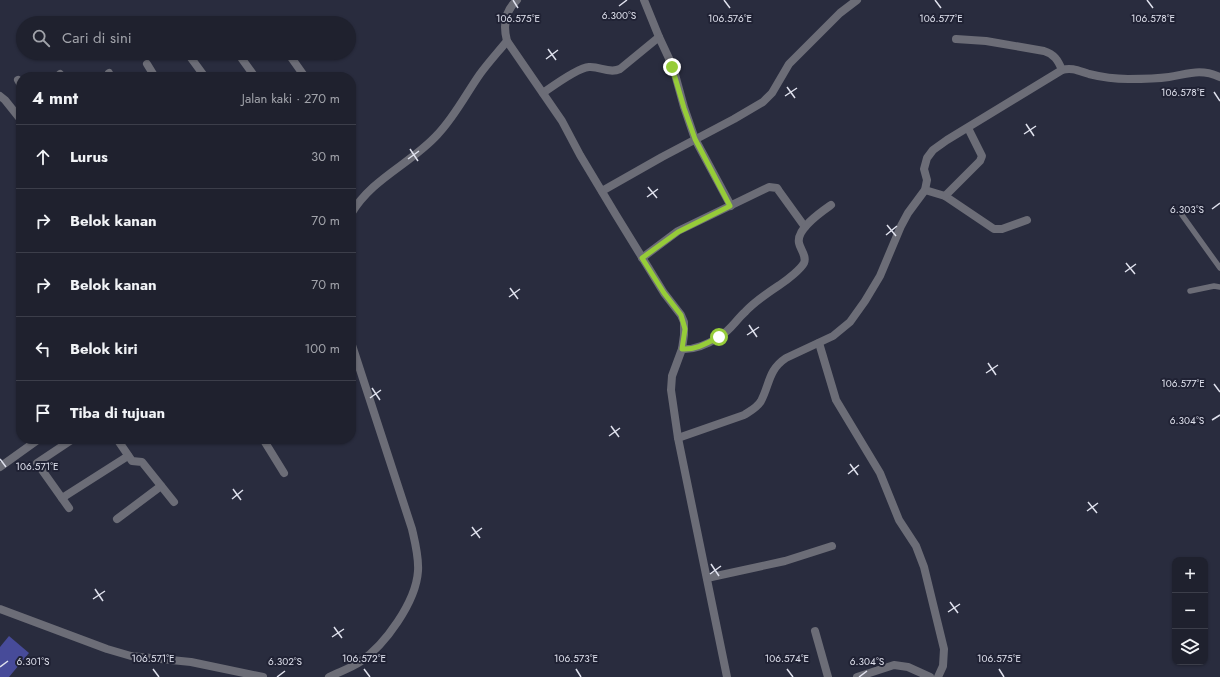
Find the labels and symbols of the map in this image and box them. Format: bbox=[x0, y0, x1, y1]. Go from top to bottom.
text: 6.300°S bbox=[602, 8, 637, 23]
text: 106.575°E bbox=[496, 11, 540, 26]
text: 106.576°E bbox=[708, 11, 752, 26]
text: 106.577°E bbox=[919, 11, 963, 26]
text: 106.578°E bbox=[1131, 11, 1175, 26]
route end bbox=[663, 58, 681, 76]
text: 106.578°E bbox=[1161, 85, 1205, 100]
text: 6.303°S bbox=[1170, 202, 1204, 217]
route start bbox=[710, 328, 728, 346]
text: 106.577°E bbox=[1161, 376, 1205, 391]
text: 6.304°S bbox=[1170, 413, 1205, 428]
text: 106.571°E bbox=[16, 459, 58, 474]
text: 106.571°E bbox=[132, 651, 174, 666]
text: 106.572°E bbox=[342, 651, 386, 666]
text: 106.573°E bbox=[554, 651, 598, 666]
text: 106.574°E bbox=[765, 651, 809, 666]
text: 106.575°E bbox=[977, 651, 1021, 666]
text: 6.301°S bbox=[17, 654, 50, 669]
text: 6.302°S bbox=[268, 654, 303, 669]
text: 6.304°S bbox=[850, 654, 885, 669]

